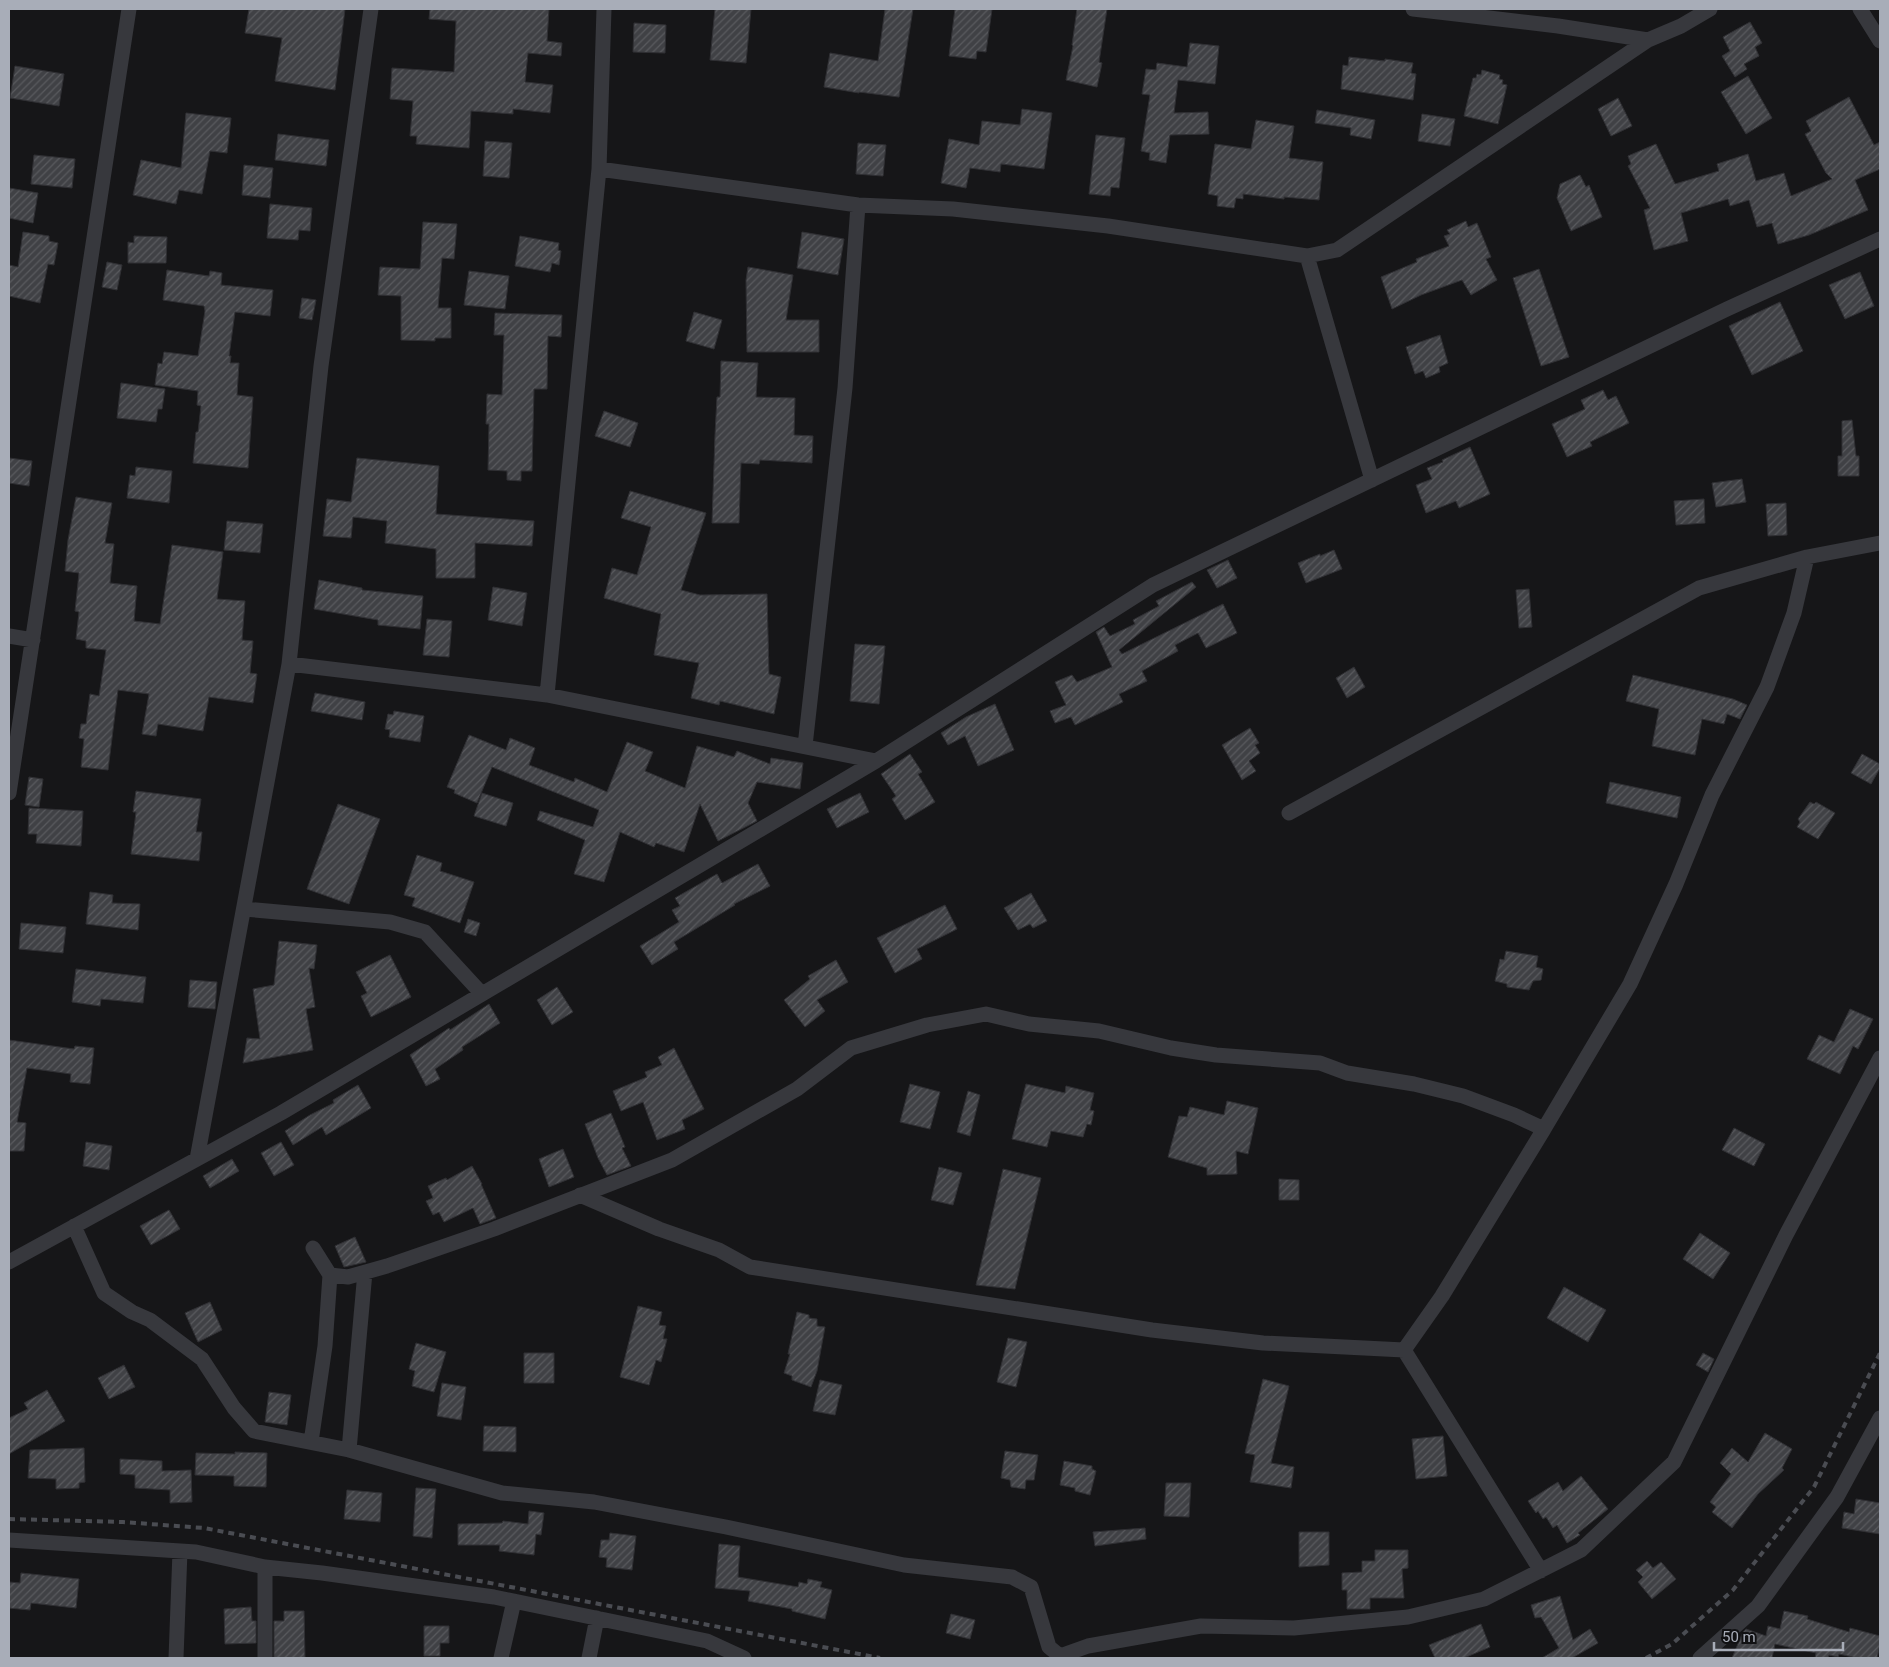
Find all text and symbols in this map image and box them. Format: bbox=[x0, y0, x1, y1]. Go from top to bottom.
scale bar bbox=[1714, 1620, 1843, 1652]
text: 50 m bbox=[1722, 1628, 1756, 1646]

